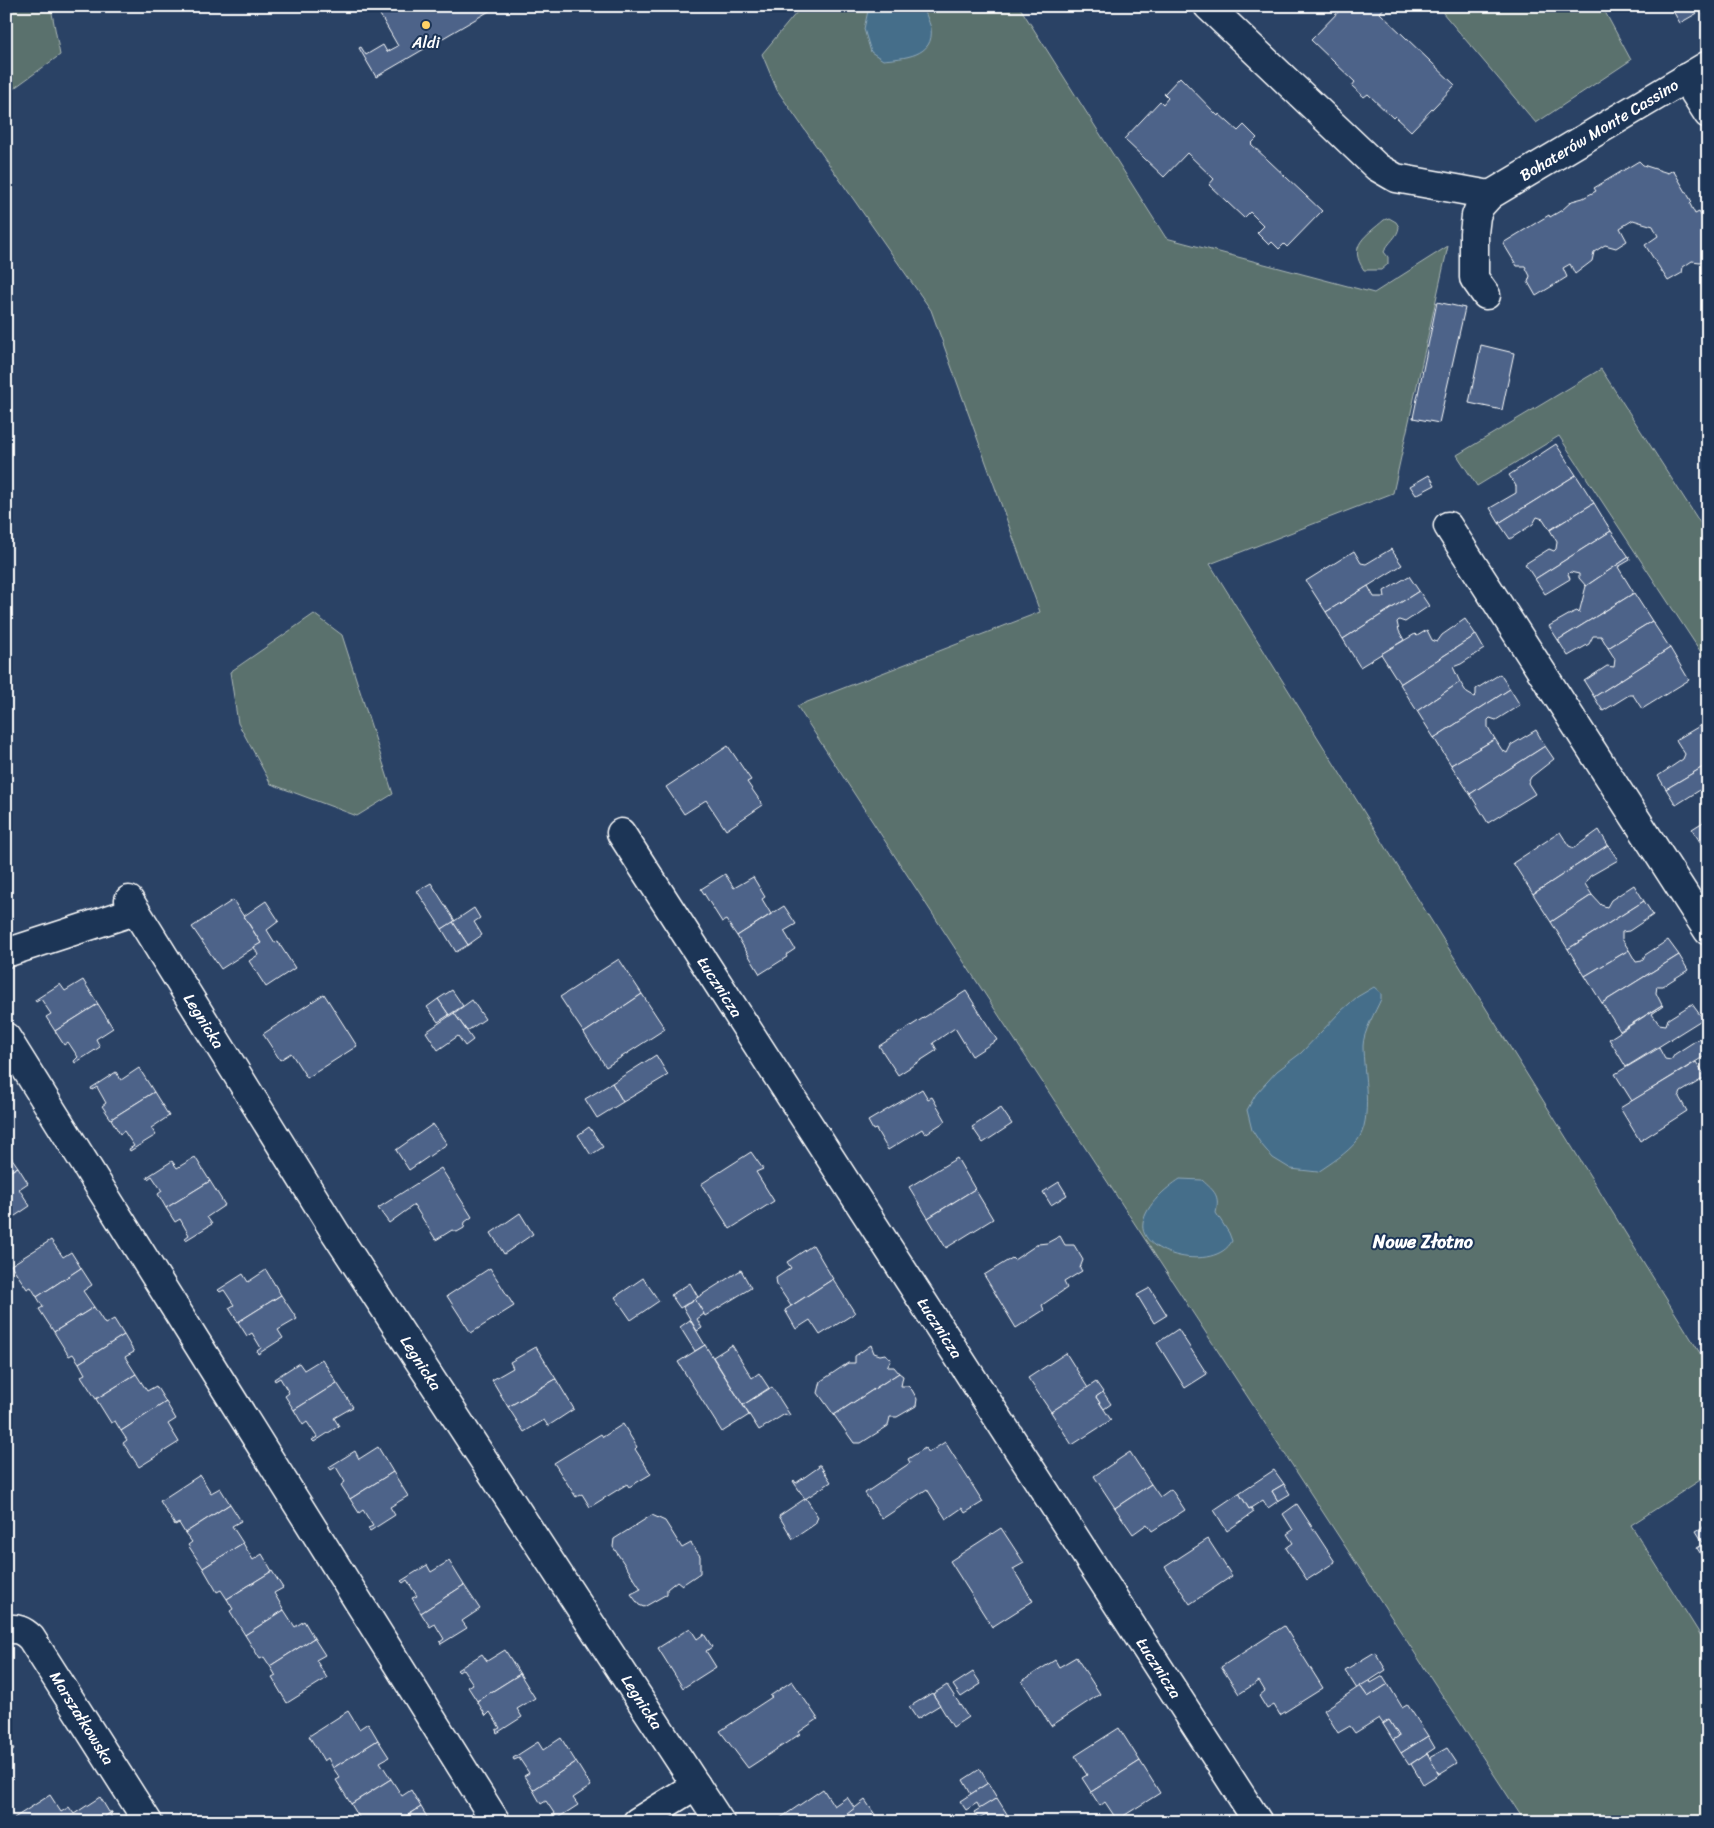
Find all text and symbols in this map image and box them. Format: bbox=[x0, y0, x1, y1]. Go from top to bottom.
marker: Aldi bbox=[420, 19, 432, 31]
place label: Aldi bbox=[411, 28, 441, 57]
street label: Bohaterów Monte Cassino bbox=[1514, 71, 1684, 189]
street label: Łucznicza bbox=[689, 950, 751, 1024]
street label: Legnicka bbox=[175, 987, 233, 1055]
district label: Nowe Złotno bbox=[1372, 1226, 1474, 1258]
street label: Łucznicza bbox=[909, 1291, 971, 1365]
street label: Legnicka bbox=[392, 1329, 450, 1397]
street label: Łucznicza bbox=[1128, 1631, 1190, 1705]
street label: Marszałkowska bbox=[42, 1665, 122, 1771]
street label: Legnicka bbox=[613, 1668, 671, 1736]

